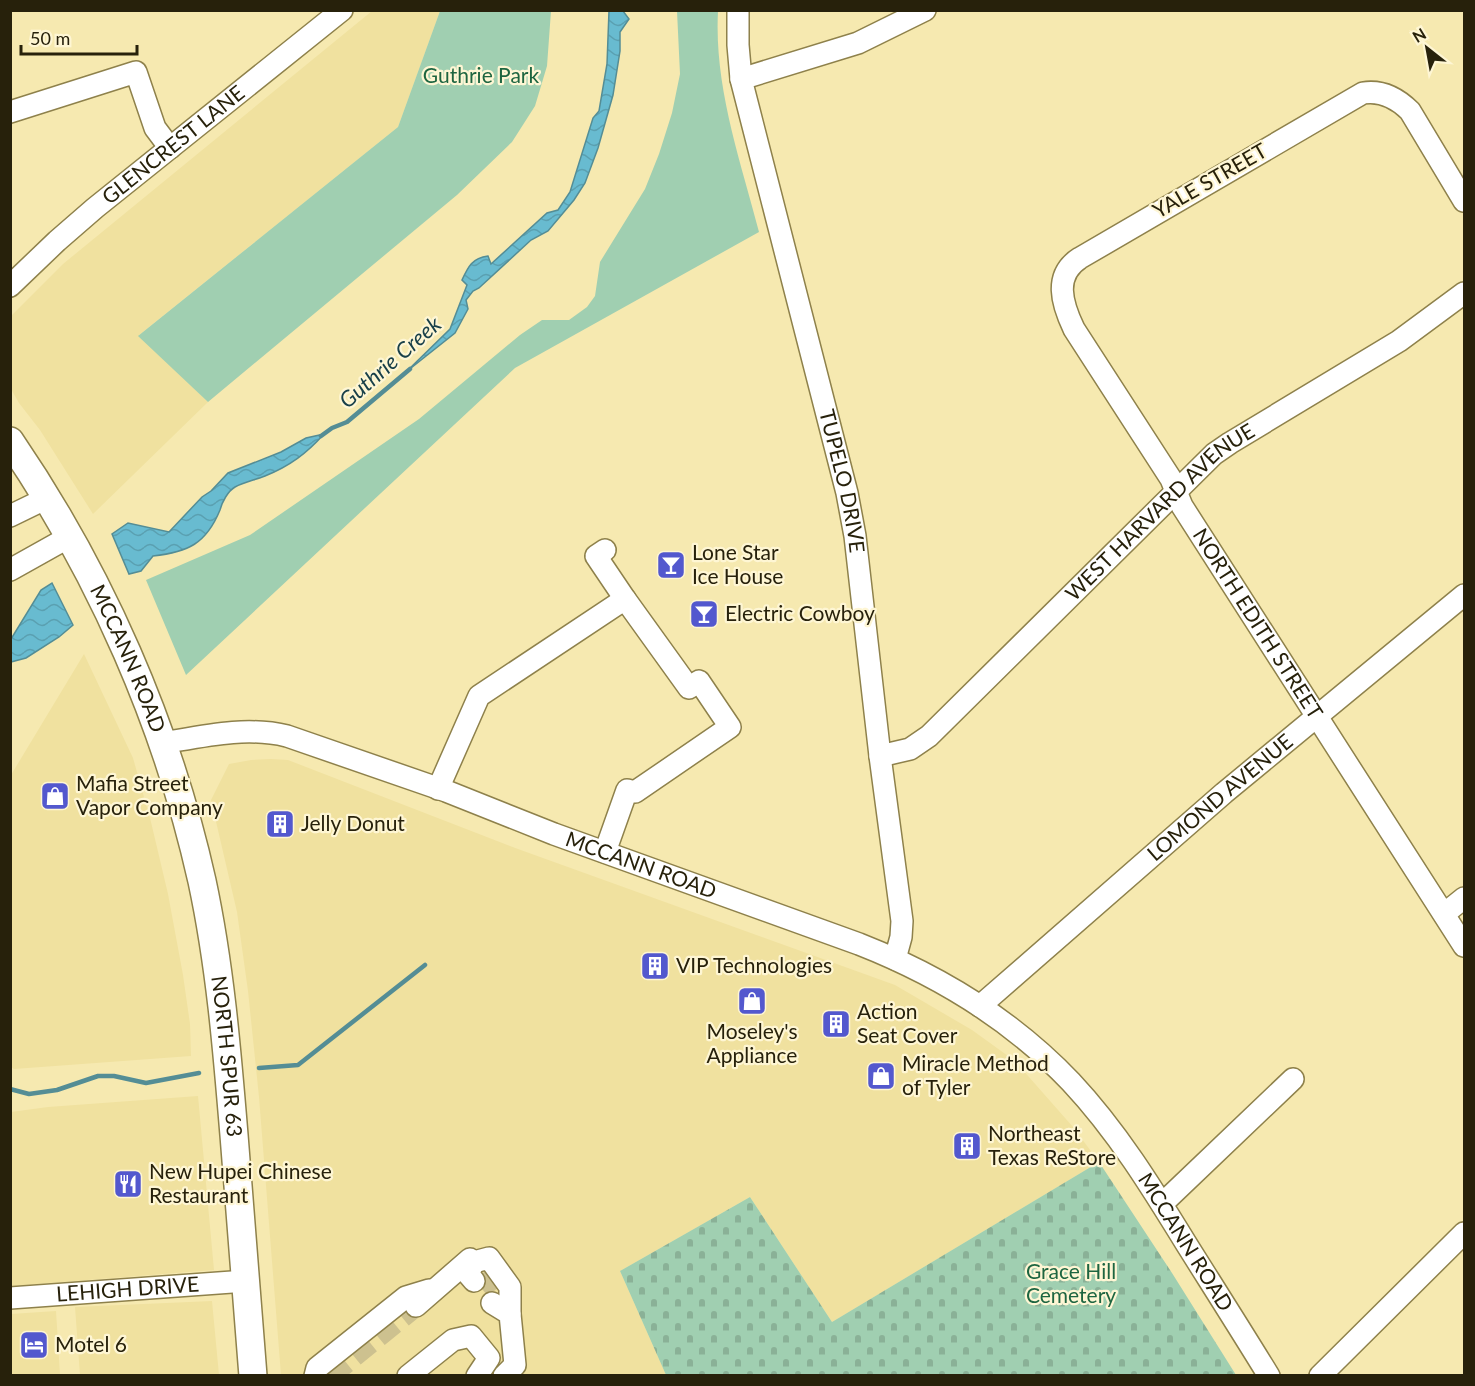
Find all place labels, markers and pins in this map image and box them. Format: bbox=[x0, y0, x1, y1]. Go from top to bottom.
place label: Lone Star Ice House bbox=[692, 539, 783, 588]
bar icon: Lone Star Ice House bbox=[655, 549, 687, 581]
bar icon: Electric Cowboy bbox=[688, 598, 720, 630]
place label: Electric Cowboy bbox=[725, 600, 875, 625]
place label: Mafia Street Vapor Company bbox=[76, 770, 223, 819]
shop icon: Mafia Street Vapor Company bbox=[39, 780, 71, 812]
building icon: Jelly Donut bbox=[264, 808, 296, 840]
place label: Jelly Donut bbox=[301, 810, 405, 835]
building icon: VIP Technologies bbox=[639, 950, 671, 982]
place label: VIP Technologies bbox=[676, 952, 832, 977]
shop icon: Moseley's Appliance bbox=[736, 985, 768, 1017]
place label: Action Seat Cover bbox=[857, 998, 958, 1047]
building icon: Action Seat Cover bbox=[820, 1008, 852, 1040]
place label: Moseley's Appliance bbox=[706, 1018, 798, 1067]
place label: Miracle Method of Tyler bbox=[902, 1050, 1049, 1099]
shop icon: Miracle Method of Tyler bbox=[865, 1060, 897, 1092]
place label: Northeast Texas ReStore bbox=[988, 1120, 1116, 1169]
building icon: Northeast Texas ReStore bbox=[951, 1130, 983, 1162]
place label: New Hupei Chinese Restaurant bbox=[149, 1158, 332, 1207]
restaurant icon: New Hupei Chinese Restaurant bbox=[112, 1168, 144, 1200]
hotel icon: Motel 6 bbox=[18, 1329, 50, 1361]
place label: Motel 6 bbox=[55, 1331, 127, 1356]

